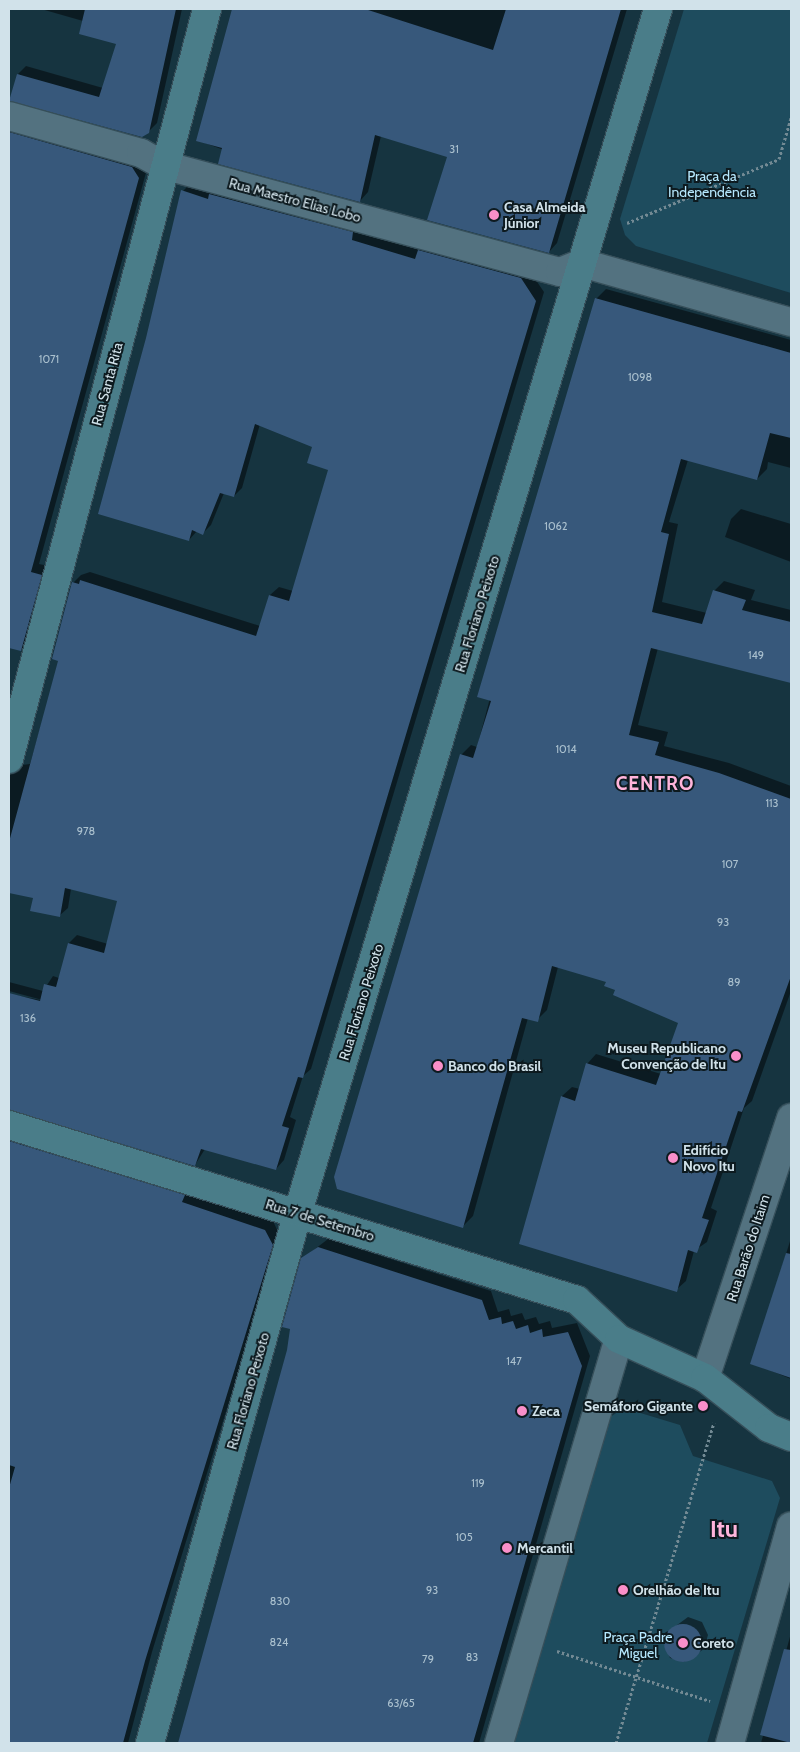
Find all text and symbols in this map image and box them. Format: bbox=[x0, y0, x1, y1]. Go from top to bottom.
house number: 31 bbox=[449, 142, 459, 156]
park label: Praça da Independência bbox=[668, 168, 756, 200]
street label: Rua Maestro Elias Lobo bbox=[227, 174, 363, 226]
place label: Casa Almeida Júnior bbox=[504, 199, 586, 232]
marker: Casa Almeida Júnior bbox=[488, 209, 500, 221]
street label: Rua Santa Rita bbox=[88, 341, 126, 427]
house number: 1071 bbox=[39, 352, 59, 366]
house number: 1098 bbox=[628, 370, 652, 384]
house number: 1062 bbox=[544, 519, 568, 533]
street label: Rua Floriano Peixoto bbox=[451, 554, 503, 674]
house number: 149 bbox=[748, 648, 764, 662]
house number: 1014 bbox=[555, 742, 577, 756]
district label: CENTRO bbox=[615, 773, 695, 795]
house number: 113 bbox=[765, 796, 779, 810]
house number: 978 bbox=[77, 824, 95, 838]
house number: 107 bbox=[722, 857, 738, 871]
house number: 93 bbox=[717, 915, 729, 929]
street label: Rua Floriano Peixoto bbox=[335, 942, 387, 1062]
house number: 89 bbox=[728, 975, 740, 989]
house number: 136 bbox=[20, 1011, 36, 1025]
place label: Museu Republicano Convenção de Itu bbox=[607, 1040, 726, 1072]
marker: Museu Republicano Convenção de Itu bbox=[730, 1050, 742, 1062]
place label: Banco do Brasil bbox=[448, 1058, 541, 1074]
marker: Banco do Brasil bbox=[432, 1060, 444, 1072]
place label: Edifício Novo Itu bbox=[683, 1142, 735, 1174]
marker: Edifício Novo Itu bbox=[667, 1152, 679, 1164]
street label: Rua Barão do Itaim bbox=[723, 1193, 773, 1303]
street label: Rua 7 de Setembro bbox=[264, 1195, 376, 1245]
street label: Rua Floriano Peixoto bbox=[223, 1331, 273, 1451]
house number: 147 bbox=[506, 1354, 522, 1368]
place label: Semáforo Gigante bbox=[584, 1398, 693, 1414]
marker: Semáforo Gigante bbox=[697, 1400, 709, 1412]
place label: Zeca bbox=[532, 1403, 560, 1419]
marker: Zeca bbox=[516, 1405, 528, 1417]
house number: 119 bbox=[471, 1476, 485, 1490]
district label: Itu bbox=[710, 1515, 738, 1543]
house number: 105 bbox=[455, 1530, 473, 1544]
place label: Mercantil bbox=[517, 1540, 573, 1556]
marker: Mercantil bbox=[501, 1542, 513, 1554]
place label: Orelhão de Itu bbox=[633, 1582, 719, 1598]
house number: 93 bbox=[426, 1583, 438, 1597]
marker: Orelhão de Itu bbox=[617, 1584, 629, 1596]
house number: 830 bbox=[270, 1594, 290, 1608]
park label: Praça Padre Miguel bbox=[604, 1629, 672, 1661]
house number: 824 bbox=[270, 1635, 288, 1649]
place label: Coreto bbox=[693, 1635, 734, 1651]
marker: Coreto bbox=[677, 1637, 689, 1649]
house number: 83 bbox=[466, 1650, 478, 1664]
house number: 79 bbox=[422, 1652, 434, 1666]
house number: 63/65 bbox=[387, 1696, 415, 1710]

